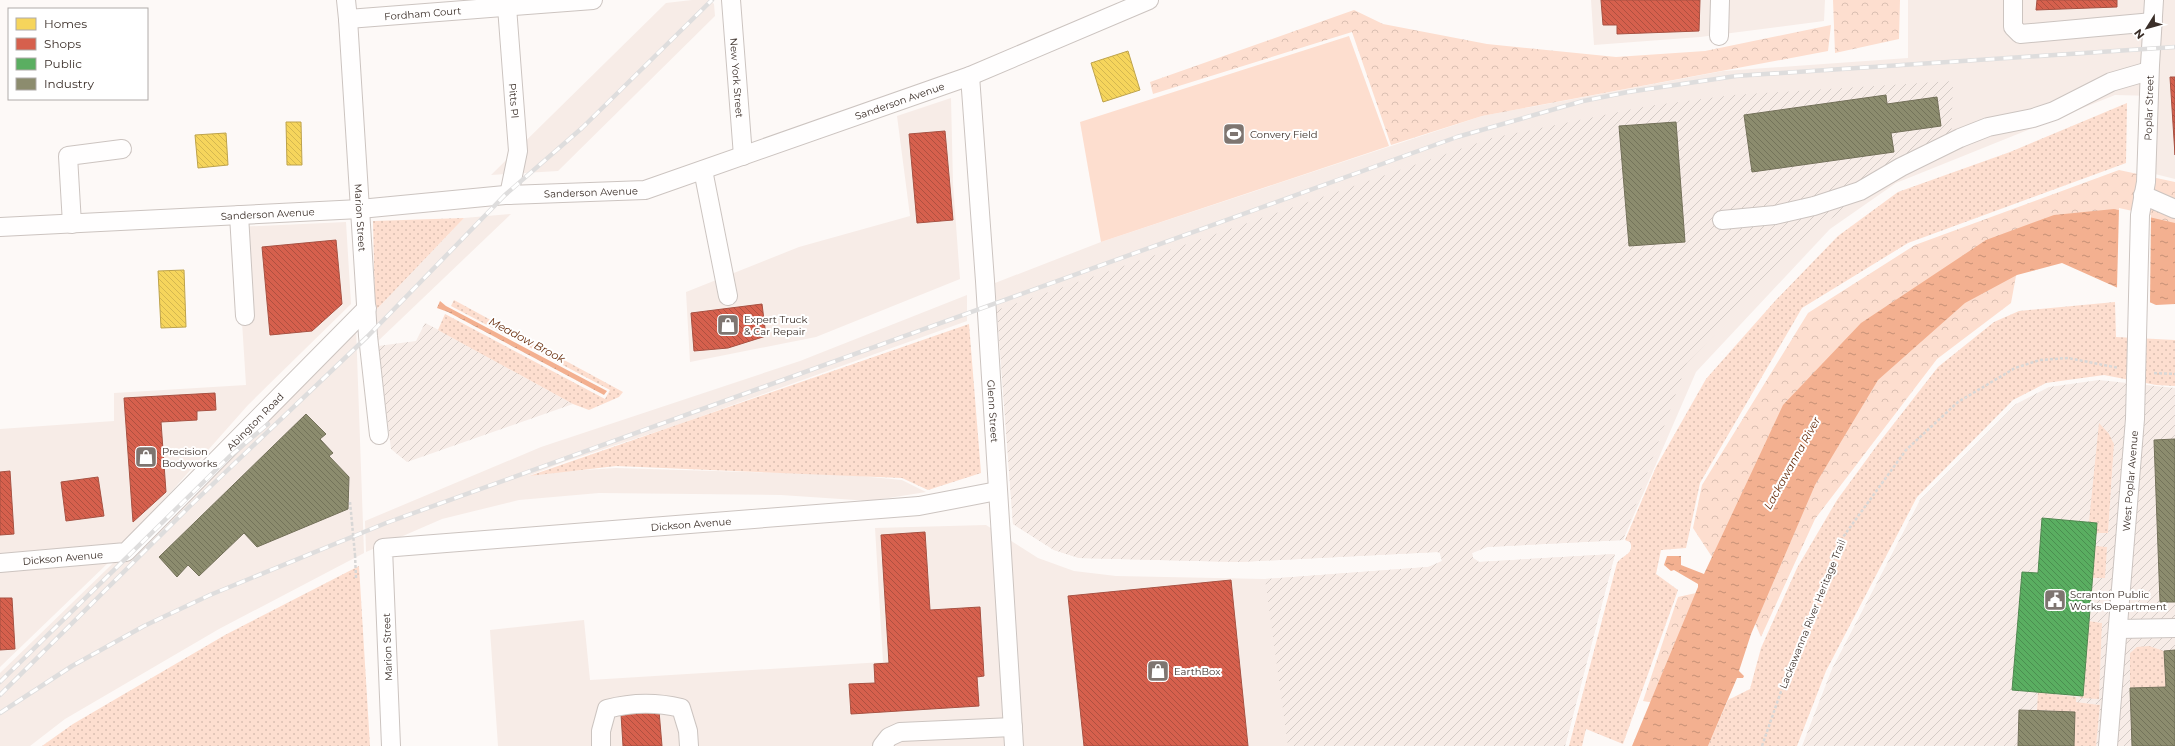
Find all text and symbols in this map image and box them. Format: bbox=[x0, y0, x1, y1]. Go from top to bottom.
street label: Fordham Court bbox=[384, 4, 462, 23]
legend bbox=[8, 8, 148, 100]
north arrow bbox=[2127, 8, 2167, 48]
text: Homes bbox=[44, 16, 87, 31]
text: N bbox=[2131, 26, 2147, 42]
text: Shops bbox=[44, 36, 81, 51]
street label: New York Street bbox=[727, 37, 746, 118]
text: Public bbox=[44, 56, 82, 71]
street label: Poplar Street bbox=[2141, 75, 2157, 141]
text: Industry bbox=[44, 76, 94, 91]
street label: Sanderson Avenue bbox=[853, 79, 946, 123]
street label: Pitts Pl bbox=[506, 83, 521, 119]
sports icon: Convery Field bbox=[1221, 121, 1247, 147]
place label: Convery Field bbox=[1250, 128, 1318, 141]
street label: Marion Street bbox=[351, 183, 369, 252]
street label: Sanderson Avenue bbox=[544, 184, 638, 201]
street label: Sanderson Avenue bbox=[220, 205, 315, 223]
shop icon: Expert Truck & Car Repair bbox=[715, 312, 741, 338]
place label: Expert Truck & Car Repair bbox=[744, 313, 807, 338]
water label: Meadow Brook bbox=[487, 314, 568, 366]
street label: Glenn Street bbox=[984, 379, 1001, 443]
street label: Abington Road bbox=[224, 390, 287, 453]
water label: Lackawanna River bbox=[1761, 414, 1824, 512]
street label: West Poplar Avenue bbox=[2120, 430, 2141, 532]
shop icon: Precision Bodyworks bbox=[133, 444, 159, 470]
place label: Precision Bodyworks bbox=[162, 445, 218, 470]
street label: Dickson Avenue bbox=[650, 515, 732, 534]
street label: Lackawanna River Heritage Trail bbox=[1776, 538, 1848, 691]
street label: Dickson Avenue bbox=[22, 548, 104, 568]
public building icon: Scranton Public Works Department bbox=[2042, 587, 2068, 613]
place label: Scranton Public Works Department bbox=[2070, 588, 2167, 613]
street label: Marion Street bbox=[380, 613, 395, 681]
shop icon: EarthBox bbox=[1145, 658, 1171, 684]
place label: EarthBox bbox=[1174, 665, 1221, 678]

